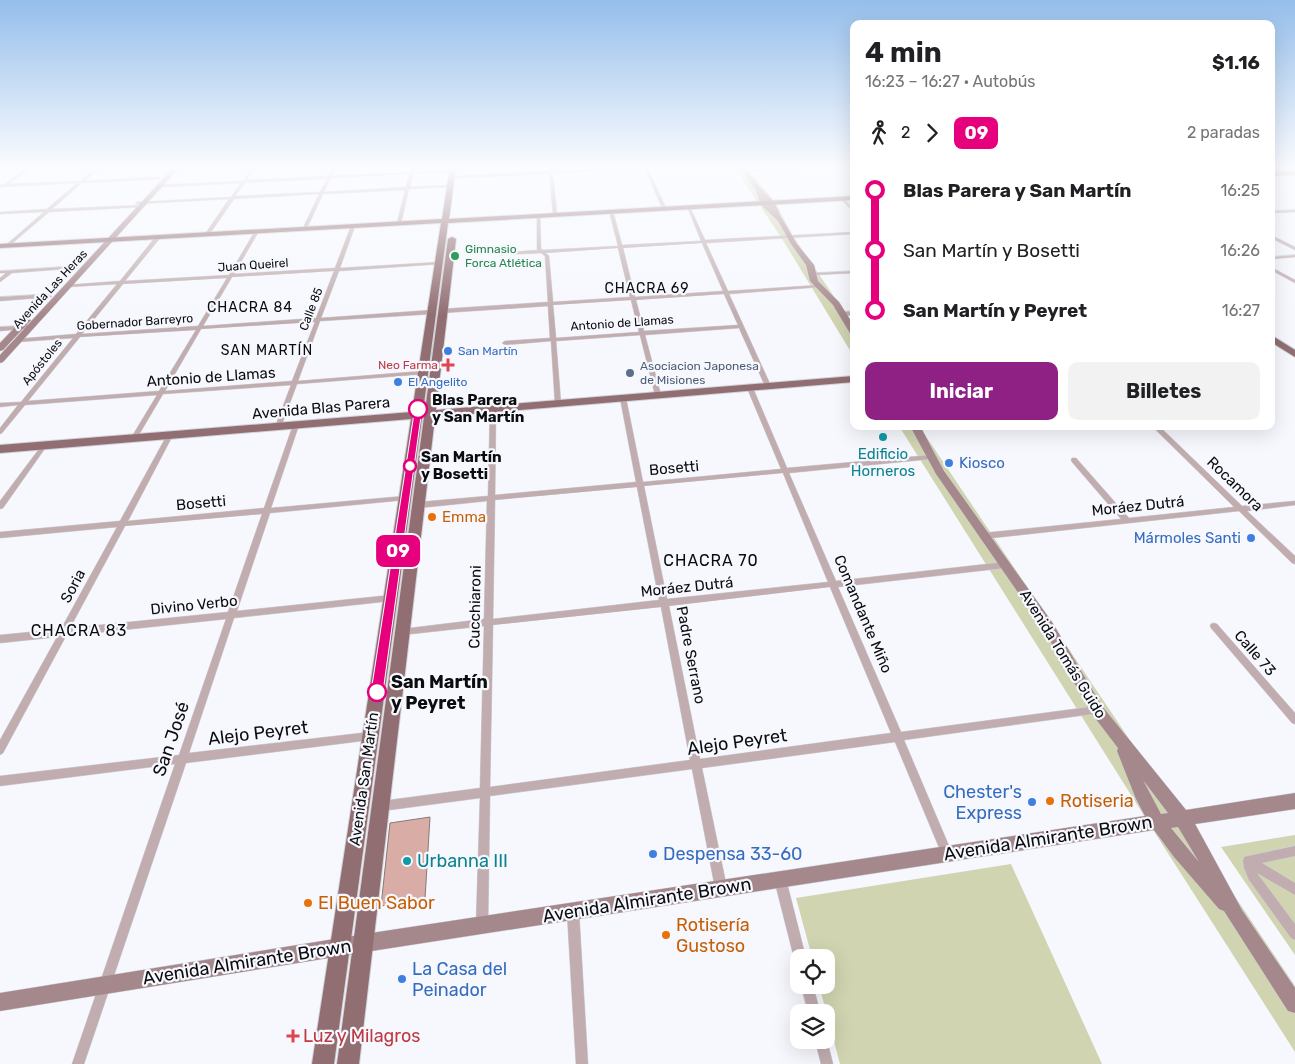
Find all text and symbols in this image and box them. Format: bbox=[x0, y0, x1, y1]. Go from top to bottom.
text: 4 min bbox=[865, 36, 942, 69]
text: $1.16 bbox=[1212, 51, 1260, 74]
text: 16:23 – 16:27 · Autobús bbox=[865, 72, 1036, 91]
icon: walk bbox=[865, 119, 893, 147]
icon: forward bbox=[918, 119, 946, 147]
text: 09 bbox=[964, 122, 988, 144]
text: 2 bbox=[901, 123, 910, 142]
text: 2 paradas bbox=[1187, 123, 1260, 142]
text: Blas Parera y San Martín bbox=[903, 179, 1132, 202]
text: 16:25 bbox=[1221, 181, 1260, 200]
text: San Martín y Bosetti bbox=[903, 239, 1080, 262]
text: 16:26 bbox=[1220, 241, 1260, 260]
place label: Gimnasio Forca Atlética bbox=[465, 242, 542, 270]
street label: Avenida Las Heras bbox=[10, 247, 90, 331]
marker: Gimnasio Forca Atlética bbox=[449, 250, 461, 262]
street label: Juan Queirel bbox=[217, 256, 289, 274]
district label: CHACRA 69 bbox=[604, 280, 690, 297]
street label: Calle 85 bbox=[296, 286, 326, 332]
district label: CHACRA 84 bbox=[207, 299, 293, 316]
text: San Martín y Peyret bbox=[903, 299, 1087, 322]
text: 16:27 bbox=[1222, 301, 1260, 320]
street label: Gobernador Barreyro bbox=[76, 311, 194, 333]
street label: Antonio de Llamas bbox=[570, 312, 674, 334]
street label: Apóstoles bbox=[19, 336, 65, 388]
district label: SAN MARTÍN bbox=[221, 341, 313, 359]
place label: San Martín bbox=[458, 344, 518, 358]
marker: San Martín bbox=[442, 345, 454, 357]
place label: Neo Farma bbox=[378, 358, 438, 372]
marker: Neo Farma bbox=[442, 359, 454, 371]
place label: Asociacion Japonesa de Misiones bbox=[640, 359, 759, 387]
button: Iniciar bbox=[865, 362, 1058, 420]
button: Billetes bbox=[1068, 362, 1260, 420]
street label: Antonio de Llamas bbox=[146, 363, 276, 390]
marker: Asociacion Japonesa de Misiones bbox=[624, 367, 636, 379]
place label: El Angelito bbox=[408, 375, 468, 389]
marker: El Angelito bbox=[392, 376, 404, 388]
place label: Blas Parera y San Martín bbox=[432, 391, 524, 426]
street label: Avenida Blas Parera bbox=[251, 393, 391, 423]
marker: Blas Parera y San Martín bbox=[408, 399, 428, 419]
marker: Edificio Horneros bbox=[877, 431, 889, 443]
place label: Edificio Horneros bbox=[851, 445, 916, 480]
place label: San Martín y Bosetti bbox=[421, 448, 502, 483]
street label: Rocamora bbox=[1203, 453, 1267, 515]
place label: Kiosco bbox=[959, 454, 1005, 472]
street label: Bosetti bbox=[648, 457, 700, 479]
marker: Kiosco bbox=[943, 457, 955, 469]
marker: San Martín y Bosetti bbox=[403, 459, 417, 473]
street label: Bosetti bbox=[175, 492, 227, 514]
street label: Moráez Dutrá bbox=[1091, 492, 1185, 520]
place label: Emma bbox=[442, 508, 486, 526]
marker: Emma bbox=[426, 511, 438, 523]
place label: Mármoles Santi bbox=[1134, 529, 1241, 547]
marker: Mármoles Santi bbox=[1245, 532, 1257, 544]
line badge: 09 bbox=[376, 535, 420, 567]
text: 09 bbox=[386, 540, 410, 562]
district label: CHACRA 70 bbox=[663, 551, 759, 570]
street label: Comandante Miño bbox=[830, 552, 896, 676]
street label: Cucchiaroni bbox=[465, 565, 485, 649]
street label: Soria bbox=[57, 566, 89, 606]
street label: Moráez Dutrá bbox=[640, 573, 734, 601]
street label: Avenida Tomás Guido bbox=[1016, 586, 1110, 722]
street label: Divino Verbo bbox=[150, 591, 238, 619]
street label: Padre Serrano bbox=[673, 605, 709, 705]
district label: CHACRA 83 bbox=[31, 621, 127, 640]
street label: Calle 73 bbox=[1230, 627, 1280, 679]
place label: San Martín y Peyret bbox=[391, 671, 488, 714]
marker: San Martín y Peyret bbox=[367, 682, 387, 702]
street label: San José bbox=[148, 699, 194, 779]
street label: Avenida San Martín bbox=[346, 711, 382, 847]
street label: Alejo Peyret bbox=[207, 716, 309, 750]
street label: Alejo Peyret bbox=[686, 724, 788, 760]
place label: Chester's Express bbox=[943, 781, 1022, 824]
place label: Rotiseria bbox=[1060, 790, 1134, 812]
marker: Rotiseria bbox=[1044, 795, 1056, 807]
marker: Chester's Express bbox=[1026, 796, 1038, 808]
street label: Avenida Almirante Brown bbox=[942, 811, 1154, 865]
place label: Despensa 33-60 bbox=[663, 843, 803, 865]
marker: Despensa 33-60 bbox=[647, 848, 659, 860]
place label: Urbanna III bbox=[417, 850, 508, 872]
marker: Urbanna III bbox=[401, 855, 413, 867]
street label: Avenida Almirante Brown bbox=[541, 873, 753, 927]
place label: El Buen Sabor bbox=[318, 892, 435, 914]
marker: El Buen Sabor bbox=[302, 897, 314, 909]
place label: Rotisería Gustoso bbox=[676, 914, 750, 957]
marker: Rotisería Gustoso bbox=[660, 929, 672, 941]
street label: Avenida Almirante Brown bbox=[141, 935, 353, 989]
map controls bbox=[790, 949, 835, 1049]
button: locate bbox=[790, 949, 835, 994]
place label: La Casa del Peinador bbox=[412, 958, 507, 1001]
marker: La Casa del Peinador bbox=[396, 973, 408, 985]
button: layers bbox=[790, 1004, 835, 1049]
place label: Luz y Milagros bbox=[303, 1025, 421, 1047]
marker: Luz y Milagros bbox=[287, 1030, 299, 1042]

